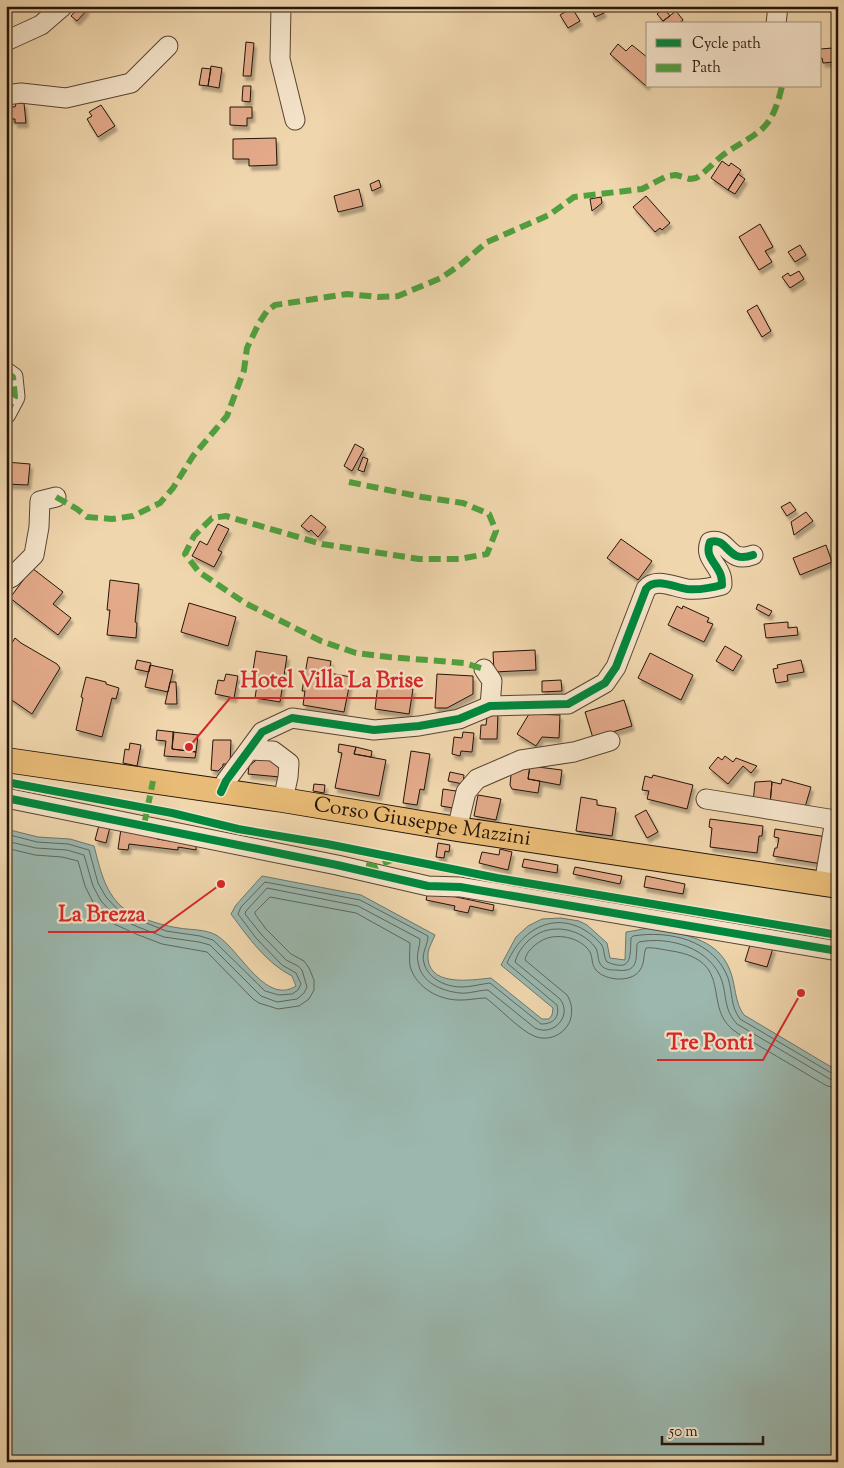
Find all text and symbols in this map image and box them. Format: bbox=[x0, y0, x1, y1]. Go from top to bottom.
legend bbox=[646, 22, 822, 88]
text: Cycle path bbox=[692, 34, 761, 55]
text: Path bbox=[692, 58, 721, 79]
callout: Hotel Villa La Brise bbox=[230, 661, 433, 698]
text: Hotel Villa La Brise bbox=[241, 666, 423, 698]
street label: Corso Giuseppe Mazzini bbox=[311, 790, 533, 855]
callout: La Brezza bbox=[48, 895, 155, 932]
text: La Brezza bbox=[58, 900, 146, 932]
callout: Tre Ponti bbox=[657, 1023, 763, 1060]
text: Tre Ponti bbox=[667, 1028, 754, 1060]
scale bar bbox=[662, 1413, 763, 1445]
text: 50 m bbox=[668, 1422, 698, 1443]

